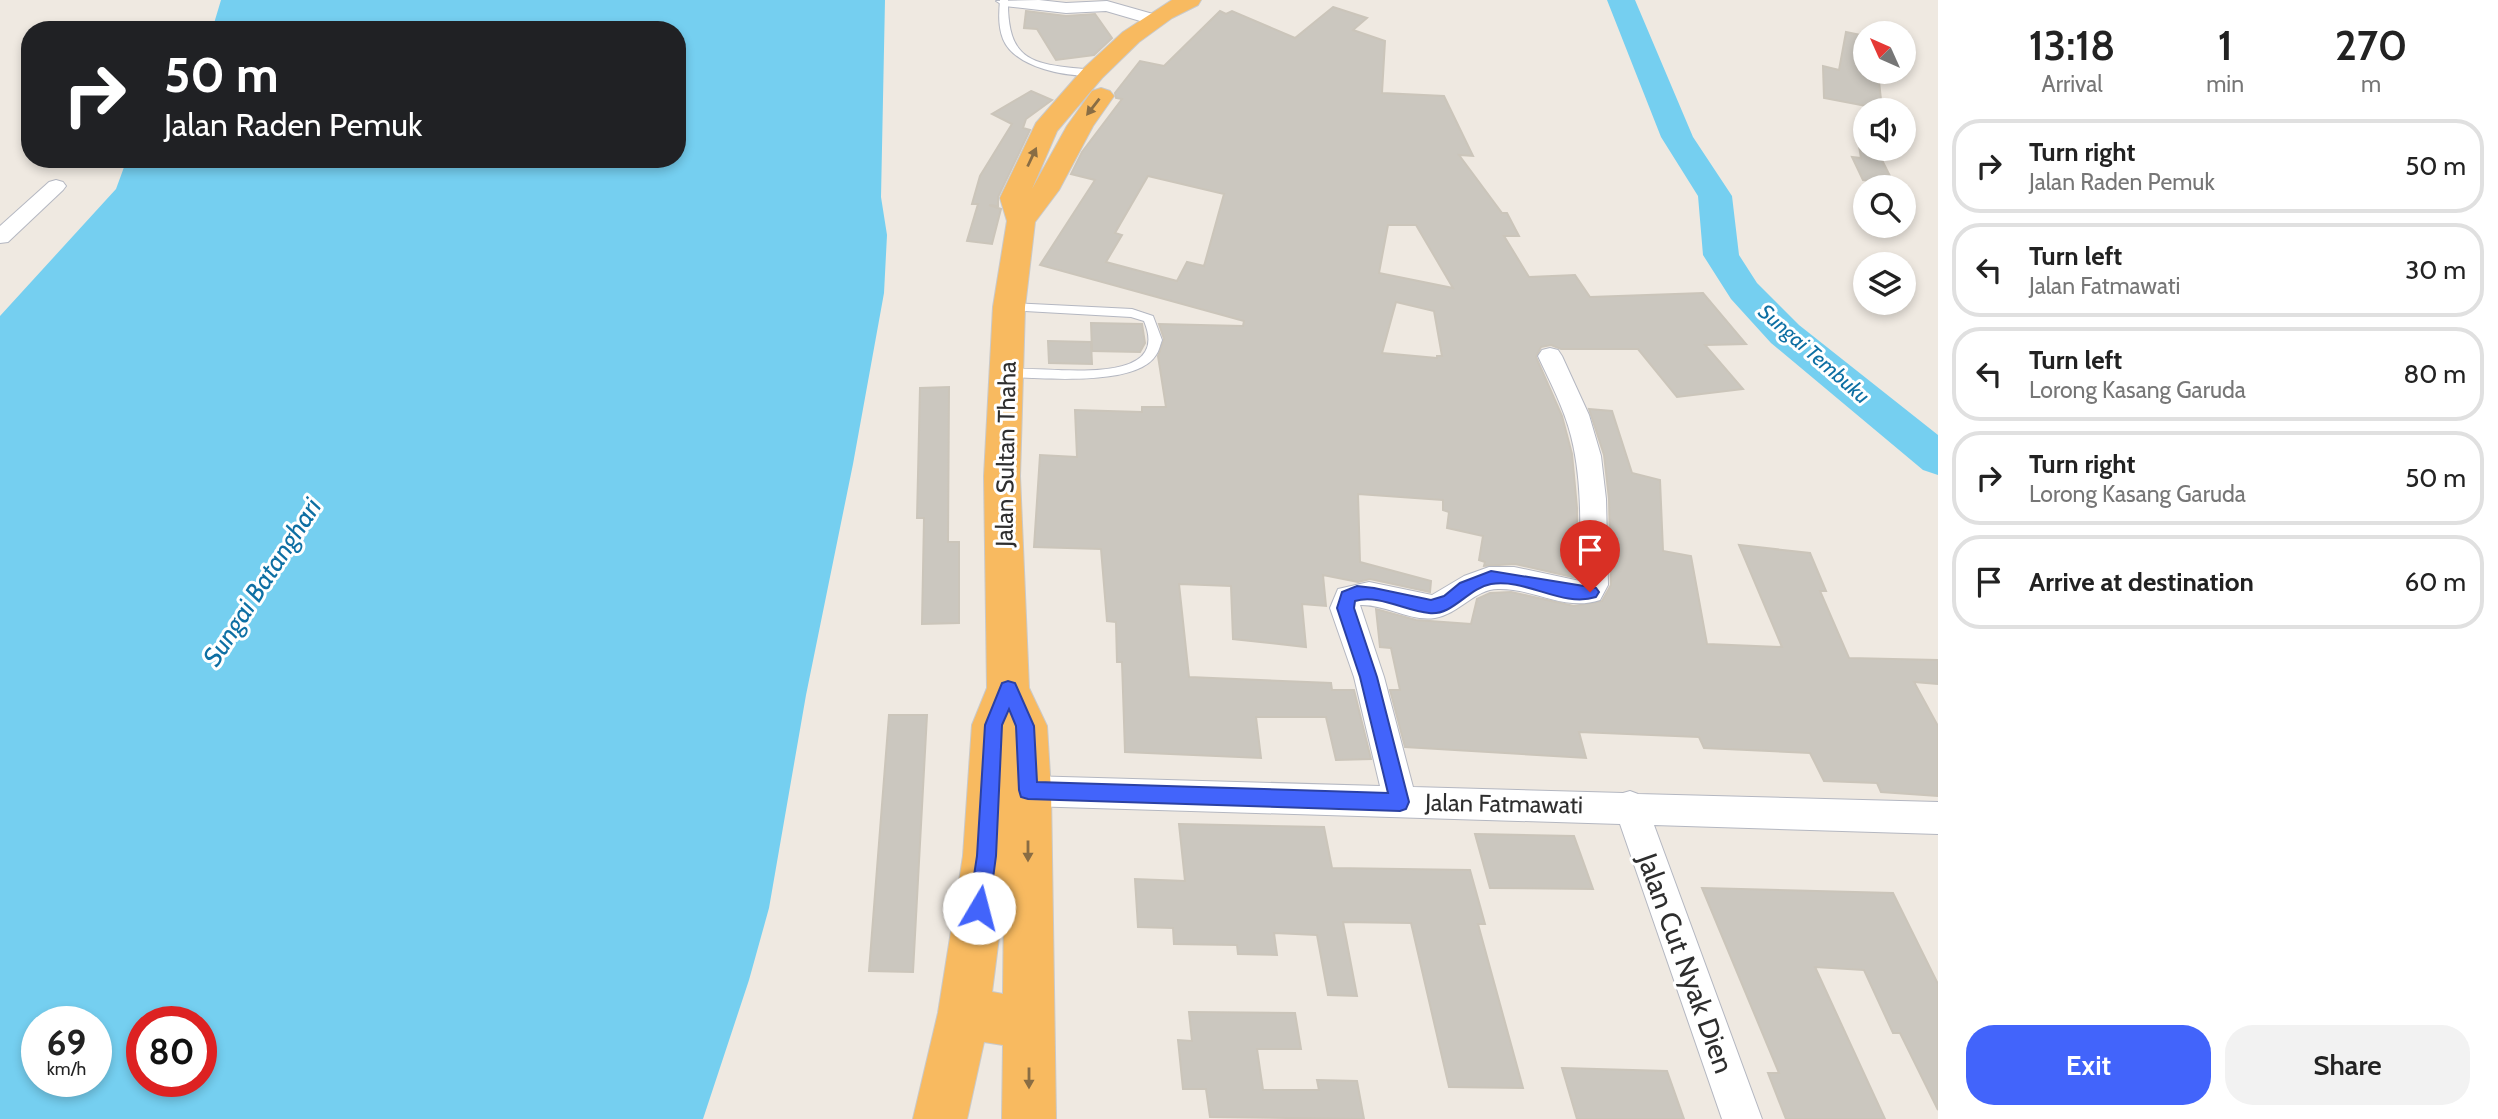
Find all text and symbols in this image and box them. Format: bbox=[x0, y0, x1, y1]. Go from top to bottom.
text: 13:18 bbox=[2029, 19, 2116, 71]
text: 1 bbox=[2218, 19, 2233, 71]
text: 270 bbox=[2335, 19, 2407, 71]
north arrow bbox=[1853, 21, 1916, 84]
map controls bbox=[1853, 21, 1916, 315]
text: 50 m bbox=[164, 45, 279, 104]
icon: right bbox=[49, 49, 140, 140]
text: Arrival bbox=[2041, 70, 2103, 98]
text: min bbox=[2206, 70, 2244, 98]
text: m bbox=[2361, 70, 2381, 98]
one-way arrow bbox=[1085, 97, 1100, 115]
button: sound bbox=[1853, 98, 1916, 161]
text: Jalan Raden Pemuk bbox=[164, 105, 422, 144]
text: Turn right bbox=[2029, 136, 2135, 168]
one-way arrow bbox=[1027, 147, 1038, 168]
icon: right bbox=[1970, 147, 2008, 185]
text: 50 m bbox=[2405, 150, 2466, 182]
text: Jalan Raden Pemuk bbox=[2029, 168, 2215, 196]
button: search bbox=[1853, 175, 1916, 238]
text: Turn left bbox=[2029, 240, 2122, 272]
icon: left bbox=[1970, 251, 2008, 289]
button: layers bbox=[1853, 252, 1916, 315]
text: 30 m bbox=[2405, 254, 2466, 286]
text: Jalan Fatmawati bbox=[2029, 272, 2180, 300]
water label: Sungai Tembuku bbox=[1754, 299, 1875, 409]
text: Turn left bbox=[2029, 344, 2122, 376]
icon: left bbox=[1970, 355, 2008, 393]
text: 80 m bbox=[2403, 358, 2466, 390]
street label: Jalan Sultan Thaha bbox=[989, 361, 1022, 548]
text: Lorong Kasang Garuda bbox=[2029, 376, 2246, 404]
text: Turn right bbox=[2029, 448, 2135, 480]
icon: right bbox=[1970, 459, 2008, 497]
text: 50 m bbox=[2405, 462, 2466, 494]
text: Lorong Kasang Garuda bbox=[2029, 480, 2246, 508]
water label: Sungai Batanghari bbox=[196, 492, 328, 672]
pin bbox=[1560, 520, 1620, 592]
icon: arrive bbox=[1571, 531, 1609, 569]
icon: arrive bbox=[1970, 563, 2008, 601]
text: Arrive at destination bbox=[2029, 566, 2254, 598]
text: 60 m bbox=[2404, 566, 2466, 598]
street label: Jalan Fatmawati bbox=[1424, 788, 1583, 819]
one-way arrow bbox=[1022, 840, 1034, 862]
street label: Jalan Cut Nyak Dien bbox=[1630, 848, 1742, 1078]
position arrow bbox=[942, 871, 1016, 945]
speed limit sign: 80 bbox=[126, 1006, 217, 1097]
text: 69 bbox=[47, 1021, 86, 1064]
button: Exit bbox=[1966, 1025, 2211, 1105]
button: Share bbox=[2225, 1025, 2470, 1105]
text: km/h bbox=[47, 1058, 86, 1080]
one-way arrow bbox=[1023, 1068, 1035, 1090]

